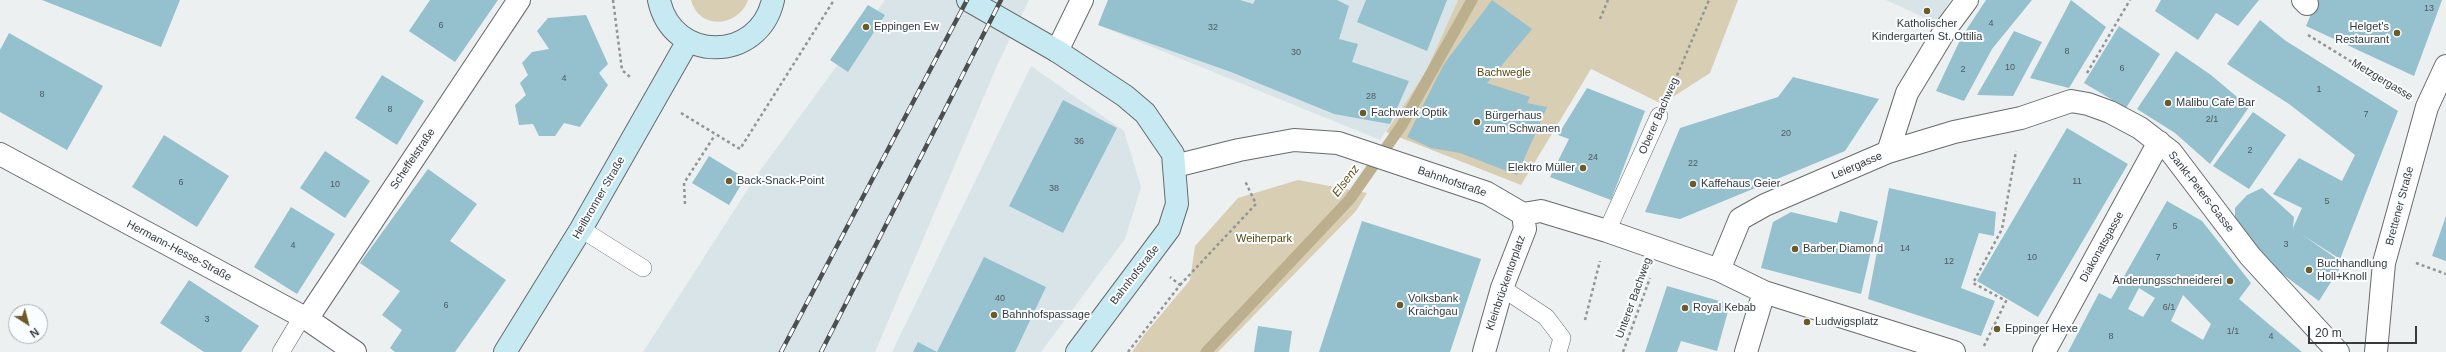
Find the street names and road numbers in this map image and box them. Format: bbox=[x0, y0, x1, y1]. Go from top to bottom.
street label: Metzgergasse bbox=[2349, 57, 2415, 103]
street label: Oberer Bachweg bbox=[1636, 76, 1682, 156]
street label: Scheffelstraße bbox=[388, 126, 438, 192]
street label: Leiergasse bbox=[1830, 149, 1884, 183]
street label: Sankt-Peters-Gasse bbox=[2165, 149, 2237, 235]
street label: Heilbronner Straße bbox=[570, 154, 628, 242]
street label: Bahnhofstraße bbox=[1416, 164, 1488, 200]
street label: Brettener Straße bbox=[2383, 165, 2417, 247]
street label: Diakonatsgasse bbox=[2077, 210, 2127, 284]
street label: Hermann-Hesse-Straße bbox=[124, 218, 234, 284]
street label: Kleinbrückentorplatz bbox=[1484, 234, 1528, 332]
street label: Bahnhofstraße bbox=[1108, 243, 1162, 307]
street label: Unterer Bachweg bbox=[1613, 256, 1655, 340]

